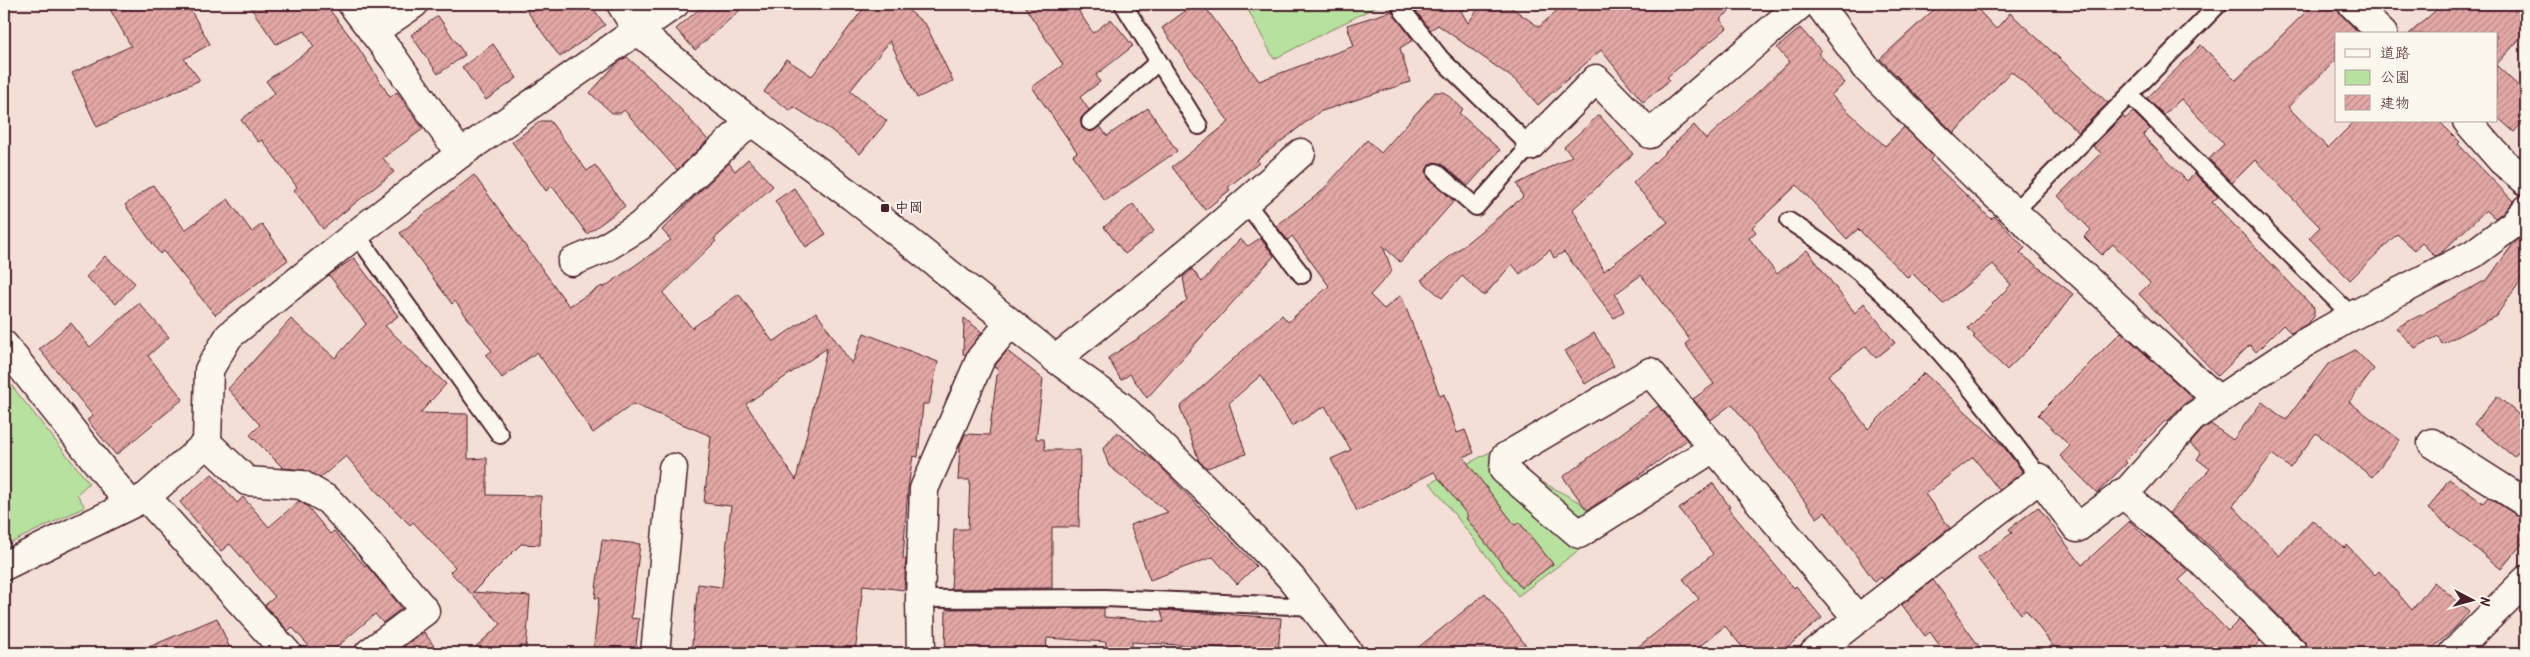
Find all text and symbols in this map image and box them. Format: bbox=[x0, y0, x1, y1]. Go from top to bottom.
legend bbox=[2335, 32, 2498, 122]
text: 道路 bbox=[2380, 42, 2410, 66]
text: 公園 bbox=[2380, 66, 2410, 90]
text: 建物 bbox=[2380, 92, 2410, 116]
place label: 中岡 bbox=[895, 197, 923, 219]
marker: 中岡 bbox=[879, 202, 891, 214]
north arrow bbox=[2448, 574, 2498, 624]
text: N bbox=[2473, 596, 2495, 607]

